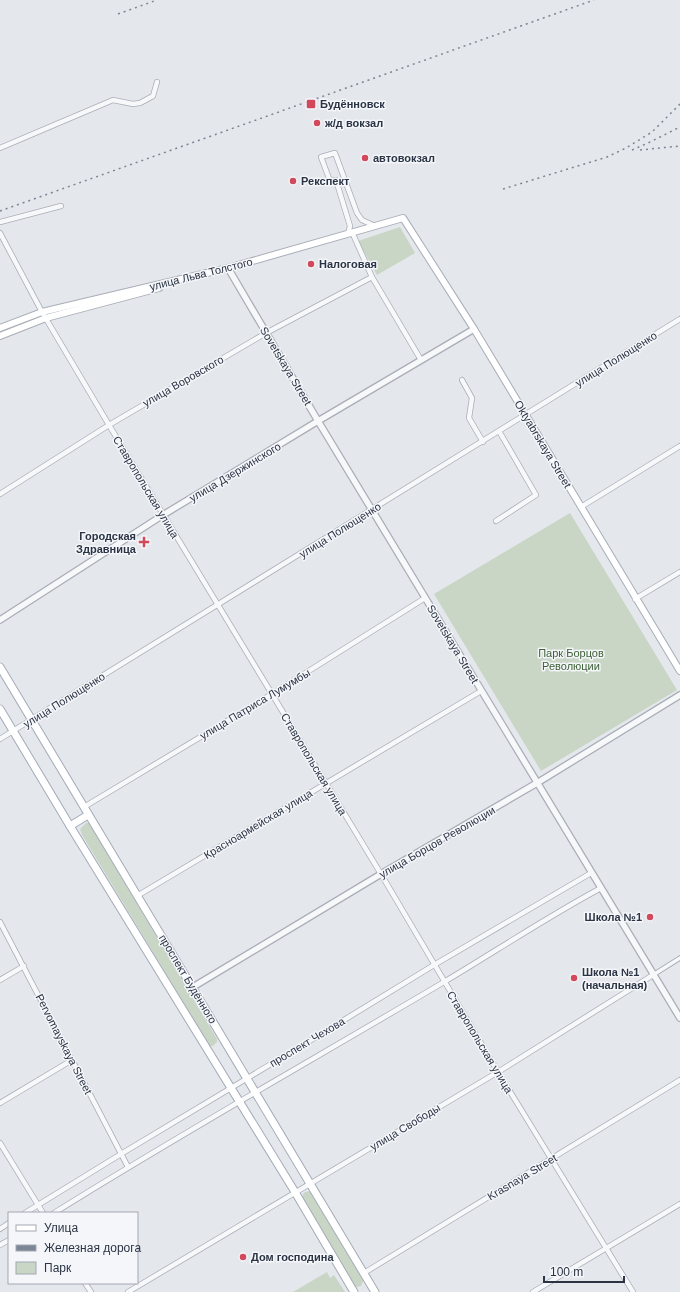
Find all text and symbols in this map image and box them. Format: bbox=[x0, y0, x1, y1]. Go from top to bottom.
marker: Будённовск bbox=[305, 98, 317, 110]
place label: Будённовск bbox=[320, 98, 385, 110]
place label: ж/д вокзал bbox=[324, 117, 383, 129]
marker: ж/д вокзал bbox=[312, 118, 322, 128]
place label: автовокзал bbox=[373, 152, 435, 164]
marker: автовокзал bbox=[360, 153, 370, 163]
place label: Рекспект bbox=[301, 175, 350, 187]
marker: Рекспект bbox=[288, 176, 298, 186]
street label: улица Льва Толстого bbox=[148, 255, 254, 293]
place label: Налоговая bbox=[319, 258, 377, 270]
marker: Налоговая bbox=[306, 259, 316, 269]
street label: Sovetskaya Street bbox=[258, 325, 314, 407]
street label: улица Полющенко bbox=[573, 329, 659, 389]
street label: улица Воровского bbox=[141, 353, 225, 409]
street label: Oktyabrskaya Street bbox=[512, 398, 574, 490]
street label: Ставропольская улица bbox=[111, 434, 182, 541]
street label: улица Дзержинского bbox=[187, 440, 283, 504]
street label: улица Полющенко bbox=[297, 500, 383, 560]
place label: Городская Здравница bbox=[76, 530, 137, 555]
marker: Городская Здравница bbox=[139, 537, 149, 547]
street label: Sovetskaya Street bbox=[425, 603, 481, 685]
park label: Парк Борцов Революции bbox=[538, 647, 604, 672]
street label: улица Патриса Лумумбы bbox=[198, 666, 312, 742]
street label: улица Полющенко bbox=[21, 670, 107, 730]
street label: Ставропольская улица bbox=[279, 711, 350, 818]
street label: Красноармейская улица bbox=[202, 786, 315, 861]
street label: улица Борцов Революции bbox=[377, 804, 497, 880]
place label: Школа №1 bbox=[585, 911, 642, 923]
marker: Школа №1 bbox=[645, 912, 655, 922]
street label: проспект Будённого bbox=[157, 932, 219, 1026]
place label: Школа №1 (начальная) bbox=[582, 966, 648, 991]
marker: Школа №1 (начальная) bbox=[569, 973, 579, 983]
street label: Ставропольская улица bbox=[445, 989, 516, 1096]
street label: Pervomayskaya Street bbox=[34, 992, 94, 1096]
street label: проспект Чехова bbox=[267, 1014, 347, 1069]
street label: улица Свободы bbox=[368, 1101, 442, 1153]
street label: Krasnaya Street bbox=[485, 1152, 559, 1202]
legend bbox=[8, 1212, 138, 1284]
text: Улица bbox=[44, 1221, 78, 1235]
text: Железная дорога bbox=[44, 1241, 141, 1255]
place label: Дом господина bbox=[251, 1251, 334, 1263]
marker: Дом господина bbox=[238, 1252, 248, 1262]
scale bar bbox=[544, 1258, 624, 1284]
text: Парк bbox=[44, 1261, 72, 1275]
text: 100 m bbox=[550, 1265, 583, 1279]

